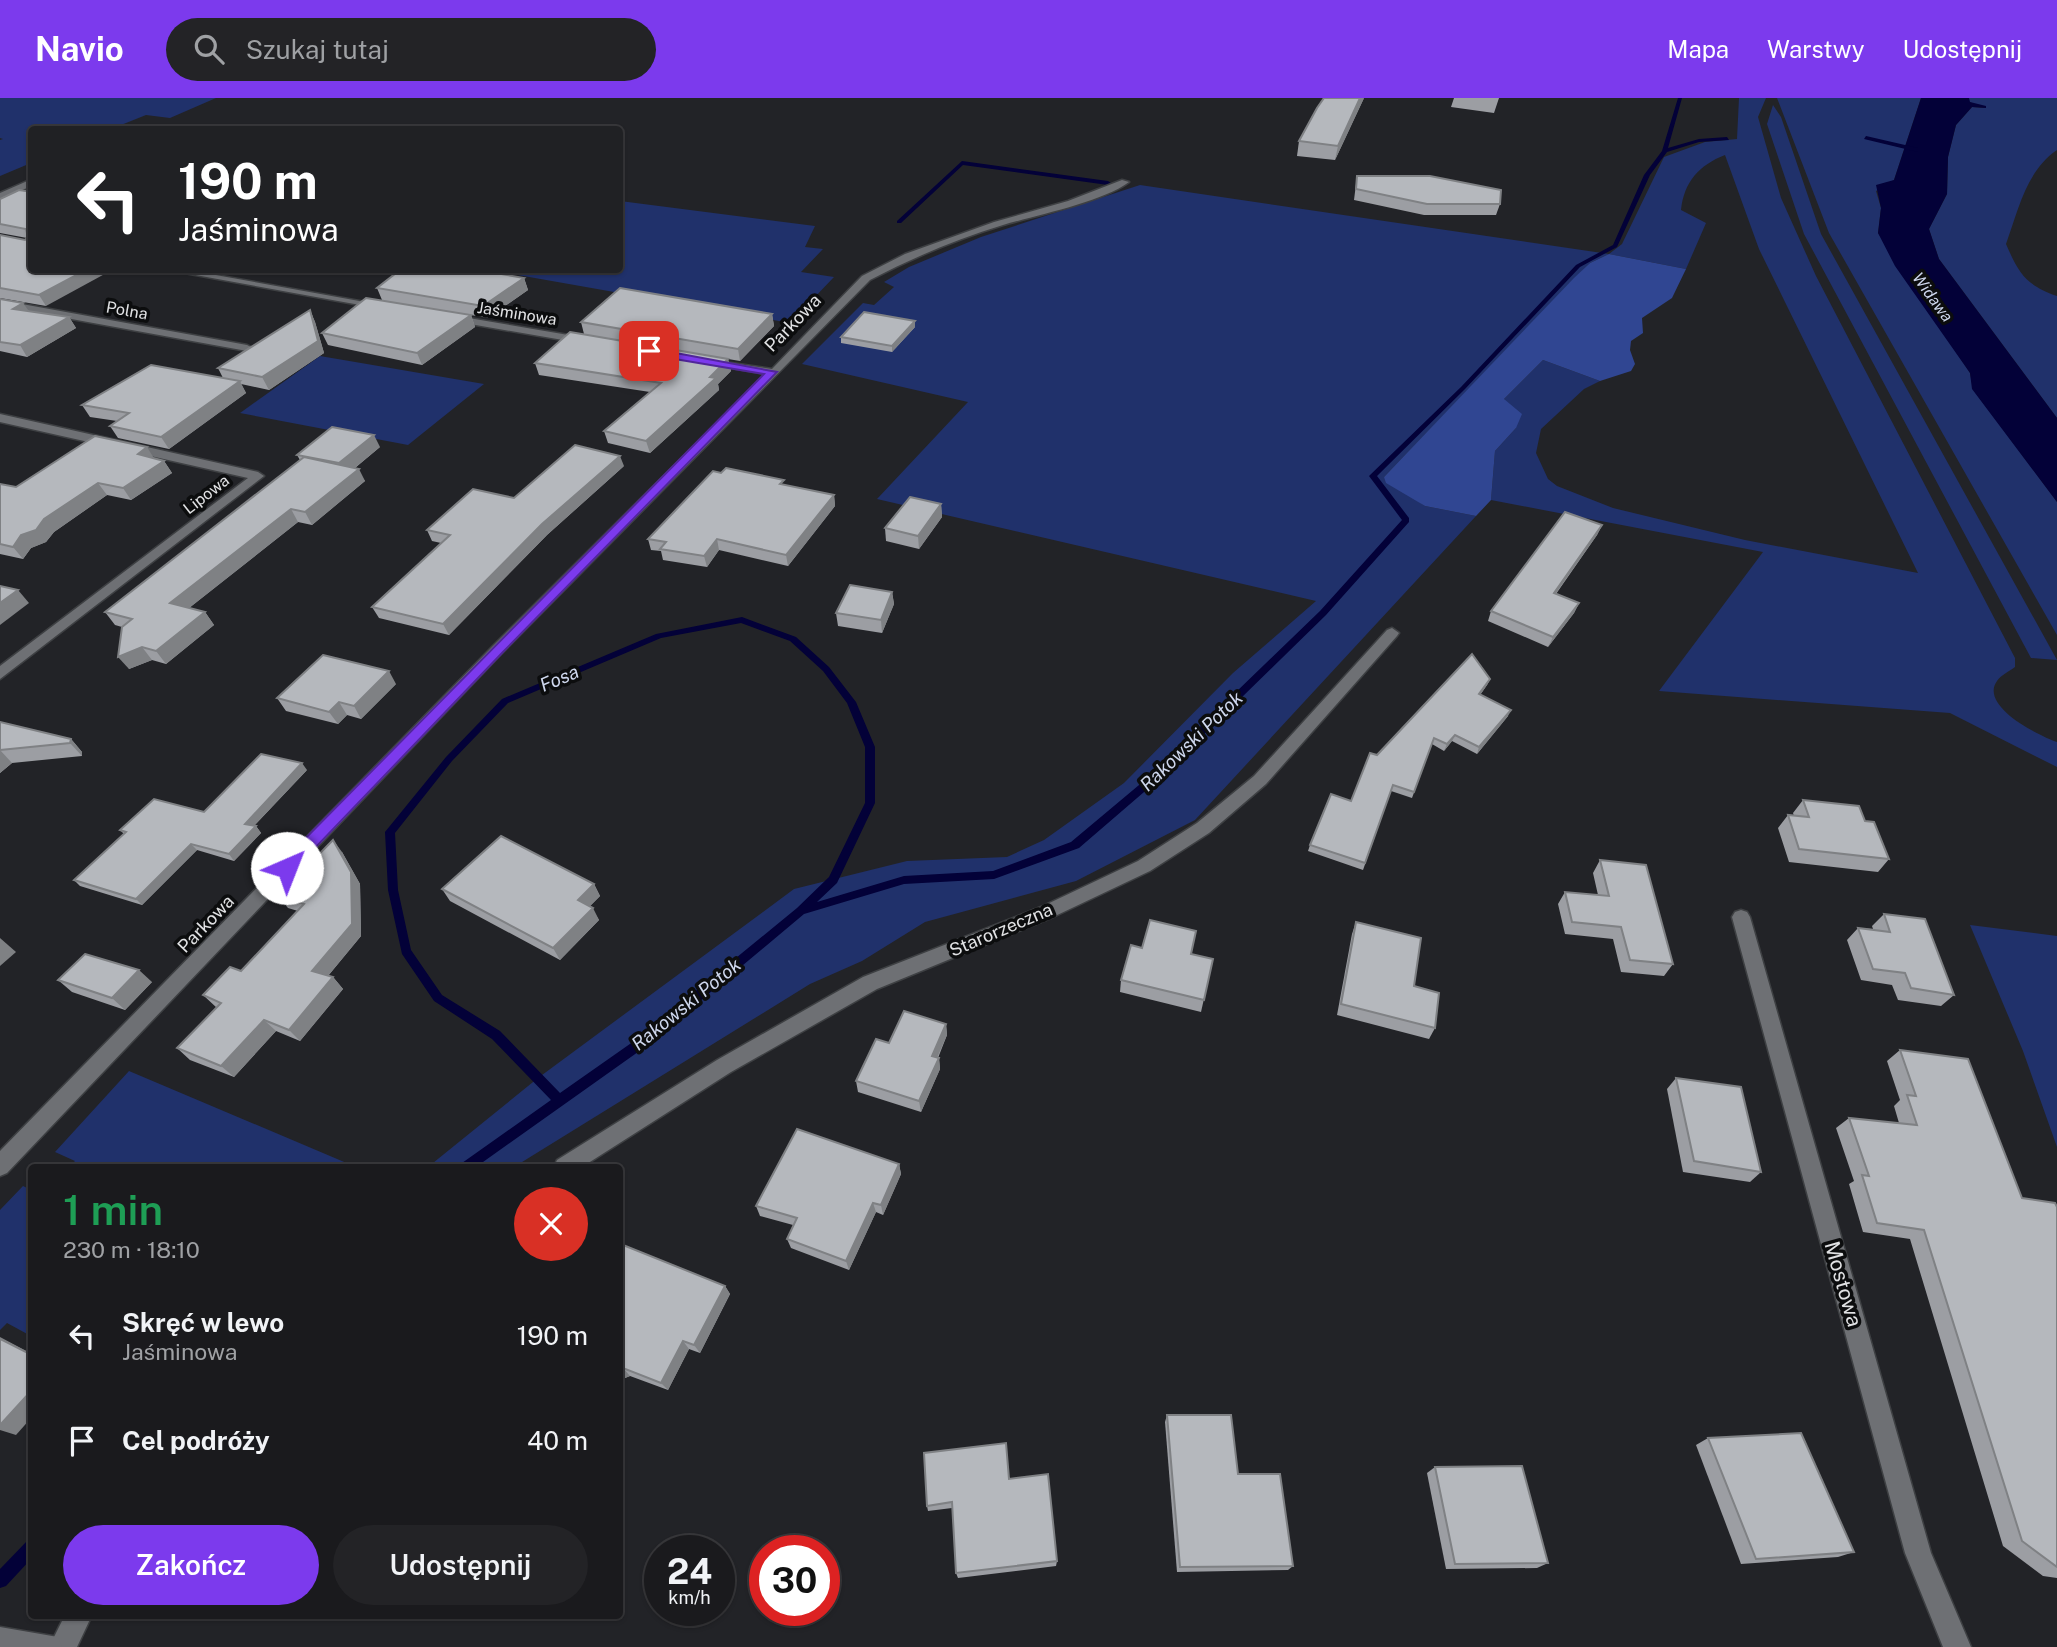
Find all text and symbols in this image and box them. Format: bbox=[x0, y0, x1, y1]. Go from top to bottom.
search box bbox=[166, 18, 656, 81]
text: Navio bbox=[35, 30, 124, 68]
icon: search bbox=[190, 30, 228, 68]
text: Szukaj tutaj bbox=[246, 34, 389, 65]
text: Mapa bbox=[1667, 35, 1729, 63]
text: Warstwy bbox=[1767, 35, 1865, 63]
text: Udostępnij bbox=[1903, 35, 2022, 63]
text: 190 m bbox=[178, 152, 318, 210]
icon: left bbox=[63, 154, 154, 245]
text: Jaśminowa bbox=[178, 211, 339, 248]
water label: Widawa bbox=[1908, 269, 1957, 326]
street label: Parkowa bbox=[760, 290, 825, 356]
street label: Polna bbox=[105, 297, 149, 323]
street label: Jaśminowa bbox=[476, 298, 558, 329]
pin bbox=[619, 321, 679, 381]
icon: arrive bbox=[630, 332, 668, 370]
street label: Lipowa bbox=[180, 471, 233, 518]
water label: Fosa bbox=[536, 660, 582, 696]
water label: Rakowski Potok bbox=[1135, 686, 1247, 795]
position arrow bbox=[250, 831, 324, 905]
street label: Parkowa bbox=[173, 891, 238, 957]
street label: Starorzeczna bbox=[946, 898, 1056, 961]
water label: Rakowski Potok bbox=[627, 953, 746, 1055]
text: 1 min bbox=[63, 1185, 163, 1234]
button: close bbox=[514, 1187, 588, 1261]
text: 230 m · 18:10 bbox=[63, 1236, 200, 1263]
street label: Mostowa bbox=[1819, 1238, 1868, 1330]
text: Skręć w lewo bbox=[122, 1307, 284, 1338]
icon: left bbox=[63, 1317, 101, 1355]
text: 190 m bbox=[517, 1320, 588, 1351]
text: Jaśminowa bbox=[122, 1338, 237, 1365]
icon: arrive bbox=[63, 1422, 101, 1460]
text: Cel podróży bbox=[122, 1425, 270, 1456]
text: 40 m bbox=[527, 1425, 588, 1456]
button: Zakończ bbox=[63, 1525, 319, 1605]
button: Udostępnij bbox=[333, 1525, 588, 1605]
speed limit sign: 30 bbox=[749, 1535, 840, 1626]
text: 24 bbox=[667, 1551, 712, 1592]
text: km/h bbox=[668, 1587, 711, 1608]

